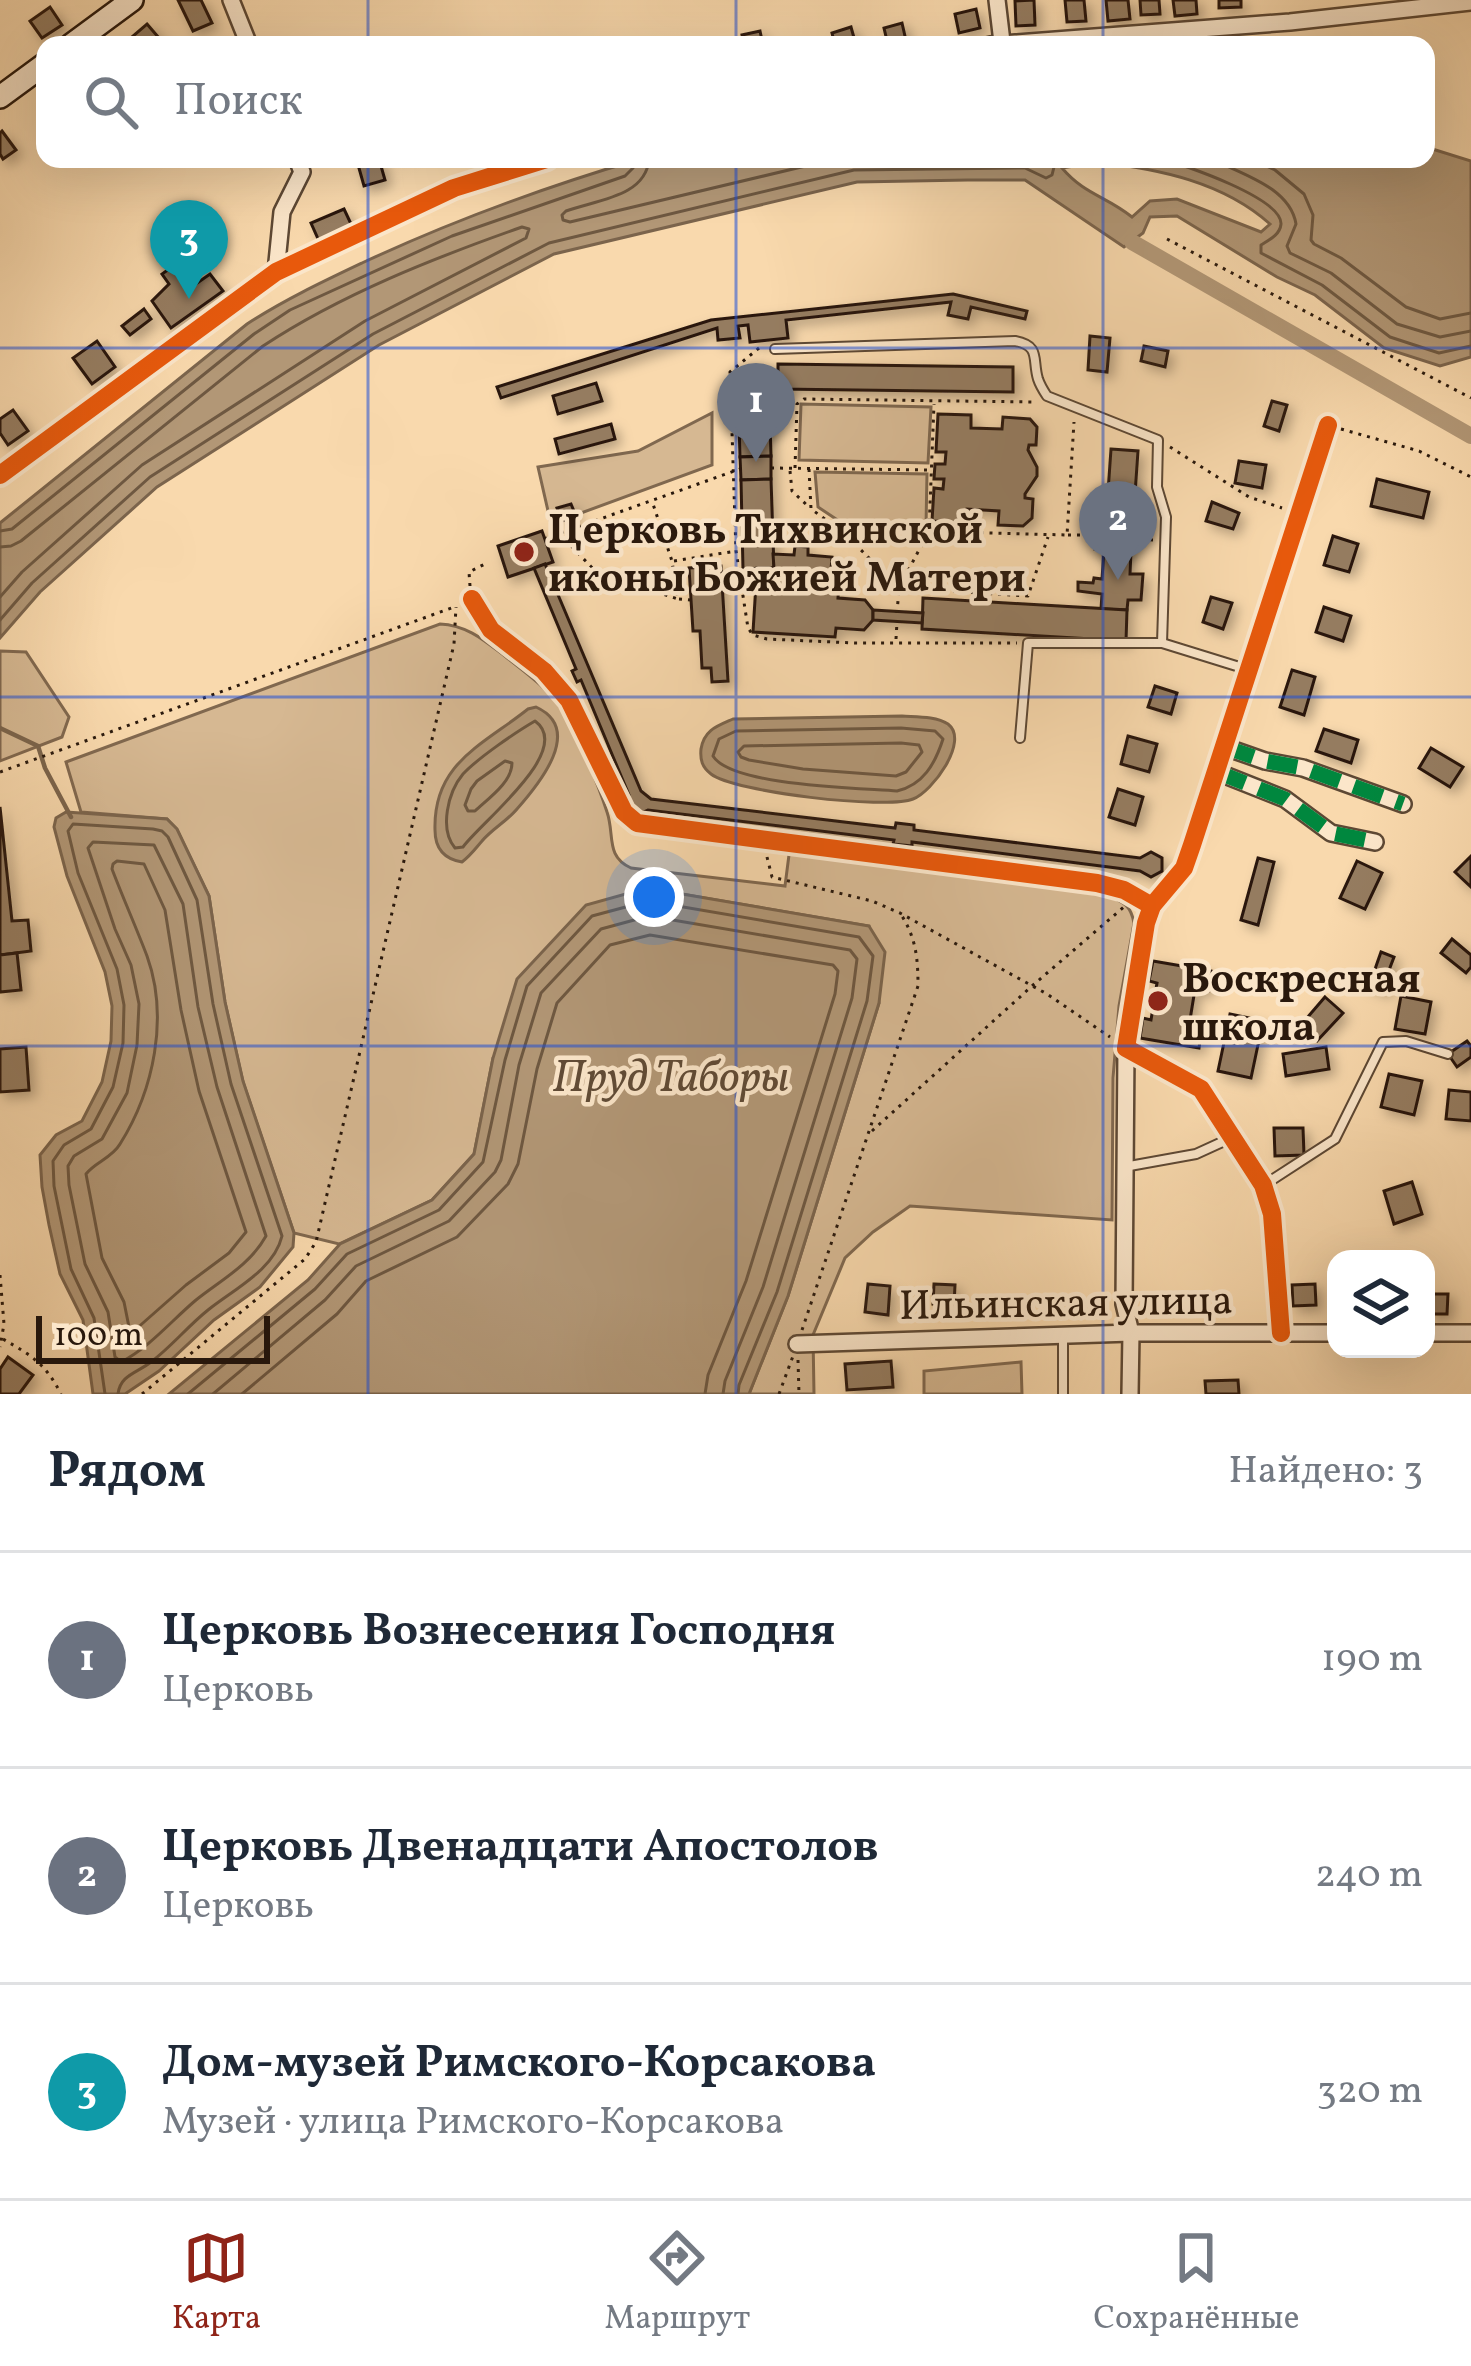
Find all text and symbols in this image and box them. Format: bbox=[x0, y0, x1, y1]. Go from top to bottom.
search box bbox=[36, 36, 1435, 168]
icon: search bbox=[78, 69, 144, 135]
text: Поиск bbox=[174, 71, 303, 134]
pin: 3 bbox=[150, 200, 228, 299]
pin: 1 bbox=[717, 363, 795, 462]
pin: 2 bbox=[1079, 481, 1157, 580]
place label: Церковь Тихвинской иконы Божией Матери bbox=[548, 503, 1026, 610]
marker: Церковь Тихвинской иконы Божией Матери bbox=[511, 539, 537, 565]
your location bbox=[624, 867, 684, 927]
place label: Воскресная школа bbox=[1182, 952, 1421, 1059]
marker: Воскресная школа bbox=[1145, 988, 1171, 1014]
water label: Пруд Таборы bbox=[553, 1048, 789, 1111]
map controls bbox=[1327, 1250, 1435, 1358]
button: layers bbox=[1327, 1250, 1435, 1358]
street label: Ильинская улица bbox=[899, 1273, 1234, 1338]
scale bar bbox=[36, 1310, 270, 1363]
text: 100 m bbox=[54, 1314, 143, 1360]
text: Рядом bbox=[48, 1437, 206, 1508]
text: Найдено: 3 bbox=[1228, 1445, 1423, 1499]
text: Церковь Вознесения Господня bbox=[162, 1601, 835, 1664]
text: 1 bbox=[79, 1633, 95, 1687]
text: 190 m bbox=[1321, 1633, 1423, 1687]
text: Церковь bbox=[162, 1664, 314, 1718]
text: Церковь Двенадцати Апостолов bbox=[162, 1817, 879, 1880]
text: 2 bbox=[77, 1849, 97, 1903]
text: 240 m bbox=[1315, 1849, 1423, 1903]
text: Церковь bbox=[162, 1880, 314, 1934]
text: Дом-музей Римского-Корсакова bbox=[162, 2033, 876, 2096]
text: 3 bbox=[77, 2065, 97, 2119]
text: 320 m bbox=[1317, 2065, 1423, 2119]
text: Музей · улица Римского-Корсакова bbox=[162, 2096, 784, 2150]
tab: Карта bbox=[172, 2225, 261, 2343]
tab: Маршрут bbox=[605, 2225, 750, 2343]
tab: Сохранённые bbox=[1093, 2225, 1299, 2343]

